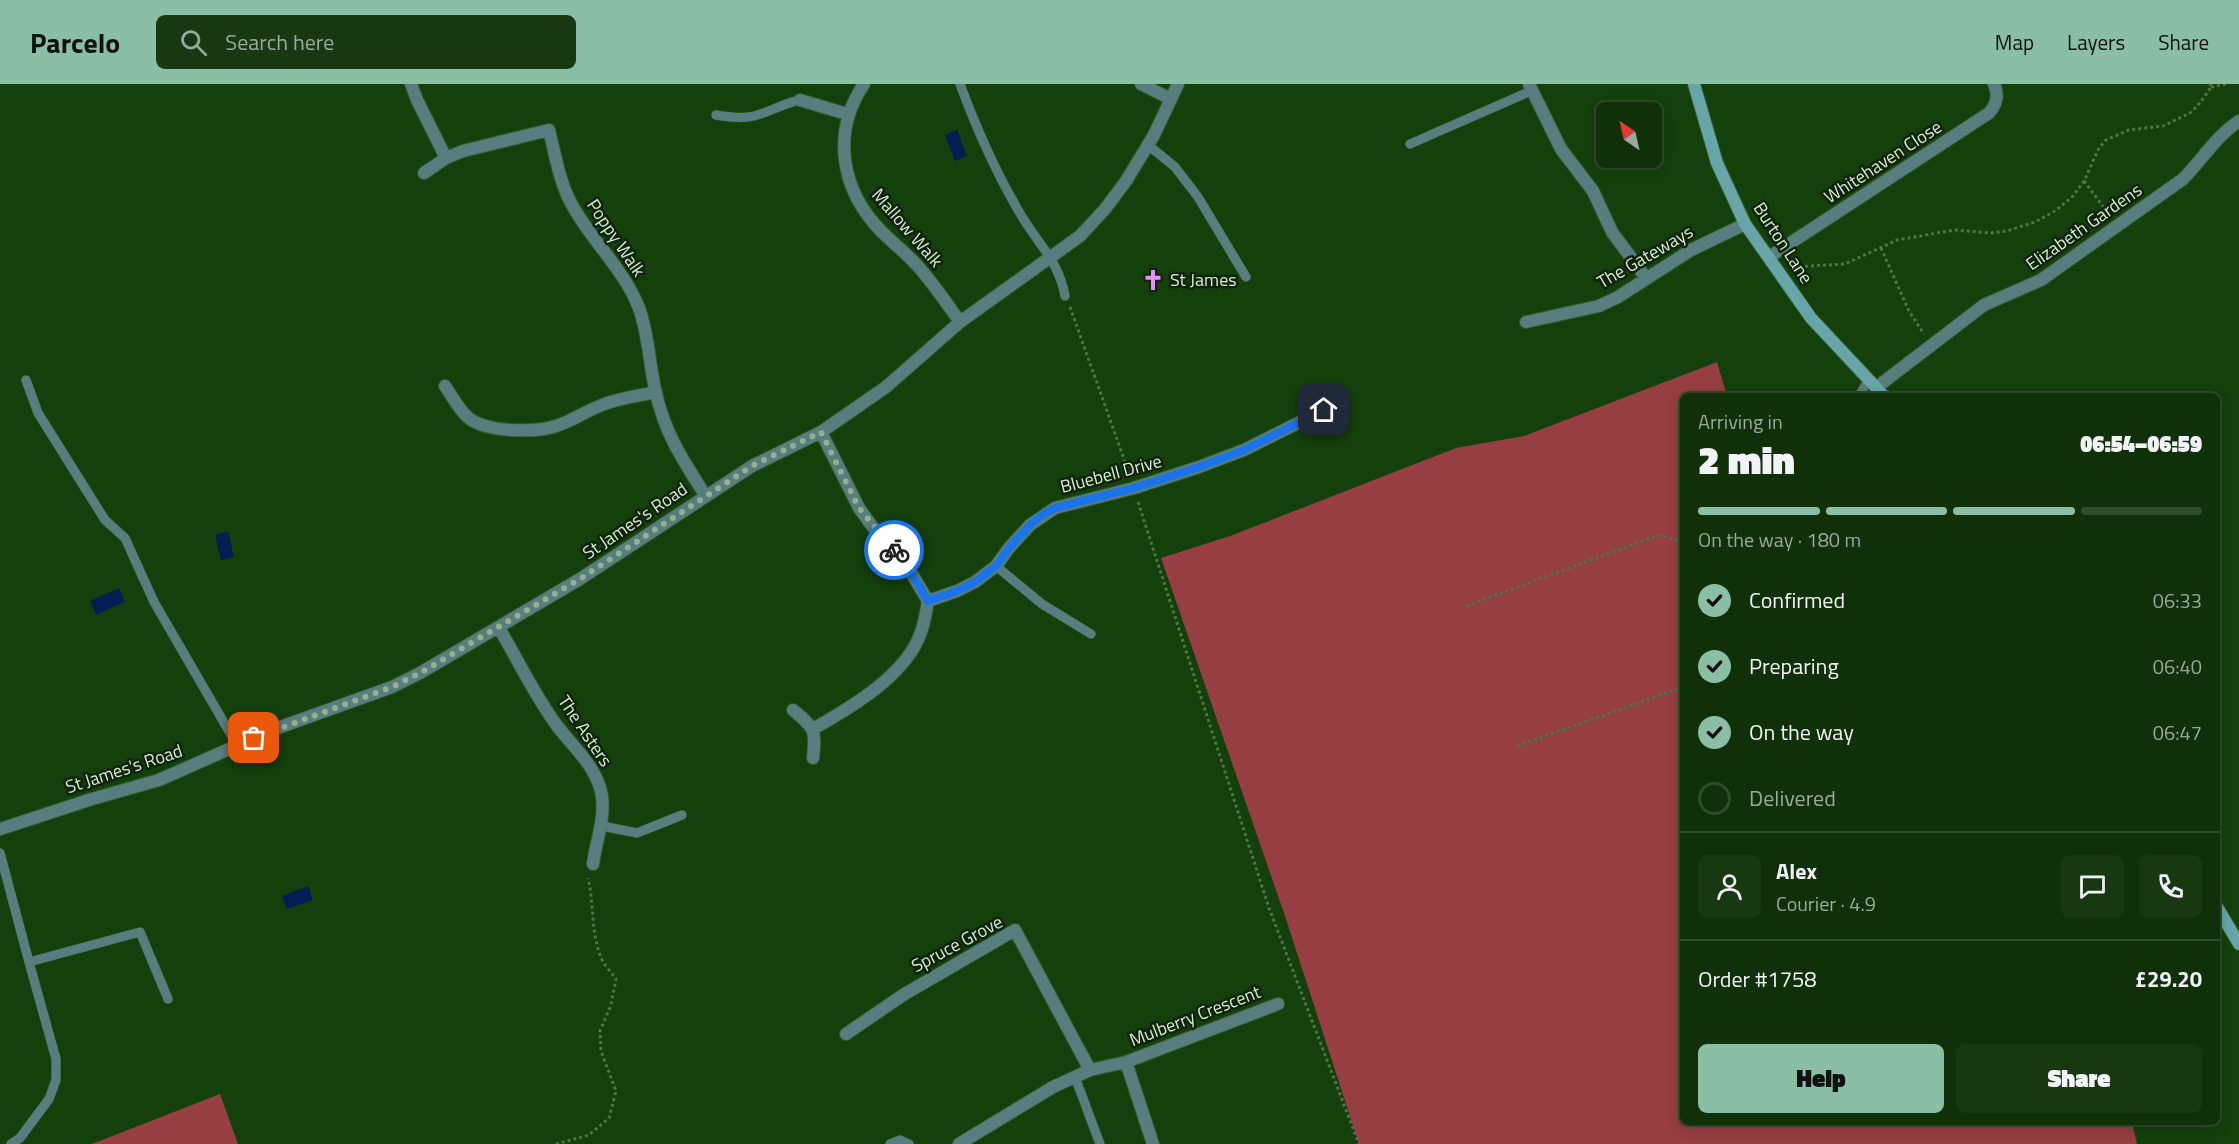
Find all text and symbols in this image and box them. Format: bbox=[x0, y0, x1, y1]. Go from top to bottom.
search box bbox=[156, 15, 576, 69]
text: Parcelo bbox=[30, 21, 120, 64]
text: Search here bbox=[225, 25, 334, 59]
icon: search bbox=[177, 26, 210, 59]
text: Map bbox=[1995, 26, 2034, 58]
text: Layers bbox=[2067, 26, 2125, 58]
text: Share bbox=[2158, 26, 2209, 58]
north arrow bbox=[1596, 102, 1662, 168]
map controls bbox=[1596, 102, 1662, 168]
street label: Whitehaven Close bbox=[1818, 113, 1947, 210]
street label: Elizabeth Gardens bbox=[2020, 176, 2147, 277]
street label: Mallow Walk bbox=[865, 182, 950, 273]
street label: Poppy Walk bbox=[580, 193, 653, 282]
street label: Burton Lane bbox=[1747, 196, 1820, 289]
street label: The Gateways bbox=[1592, 218, 1698, 295]
place label: St James bbox=[1170, 266, 1237, 293]
church icon: St James bbox=[1141, 268, 1165, 292]
pin bbox=[1298, 384, 1349, 435]
icon: home bbox=[1307, 393, 1340, 426]
text: Arriving in bbox=[1698, 406, 1783, 437]
text: 06:54–06:59 bbox=[2080, 427, 2202, 461]
text: 2 min bbox=[1698, 430, 1795, 489]
street label: Bluebell Drive bbox=[1057, 447, 1165, 500]
street label: St James's Road bbox=[577, 475, 693, 566]
courier bbox=[864, 520, 924, 580]
text: On the way · 180 m bbox=[1698, 524, 1861, 555]
icon: bike bbox=[878, 534, 911, 567]
text: Confirmed bbox=[1749, 583, 1845, 617]
icon: check bbox=[1698, 584, 1731, 617]
text: 06:33 bbox=[2153, 585, 2202, 616]
text: Preparing bbox=[1749, 649, 1839, 683]
icon: check bbox=[1698, 650, 1731, 683]
text: 06:40 bbox=[2153, 651, 2202, 682]
street label: The Asters bbox=[551, 689, 619, 772]
pin bbox=[228, 712, 279, 763]
text: On the way bbox=[1749, 715, 1854, 749]
icon: check bbox=[1698, 716, 1731, 749]
text: 06:47 bbox=[2153, 717, 2202, 748]
icon: bag bbox=[237, 721, 270, 754]
street label: St James's Road bbox=[62, 737, 186, 800]
text: Delivered bbox=[1749, 781, 1836, 815]
text: Alex bbox=[1776, 854, 1817, 888]
button: person bbox=[1698, 855, 1761, 918]
button: chat bbox=[2061, 855, 2124, 918]
button: phone bbox=[2139, 855, 2202, 918]
text: Courier · 4.9 bbox=[1776, 888, 1876, 919]
street label: Spruce Grove bbox=[906, 908, 1007, 979]
text: Order #1758 bbox=[1698, 962, 1817, 996]
text: £29.20 bbox=[2135, 962, 2202, 996]
street label: Mulberry Crescent bbox=[1125, 978, 1265, 1053]
button: Help bbox=[1698, 1044, 1944, 1113]
button: Share bbox=[1956, 1044, 2202, 1113]

